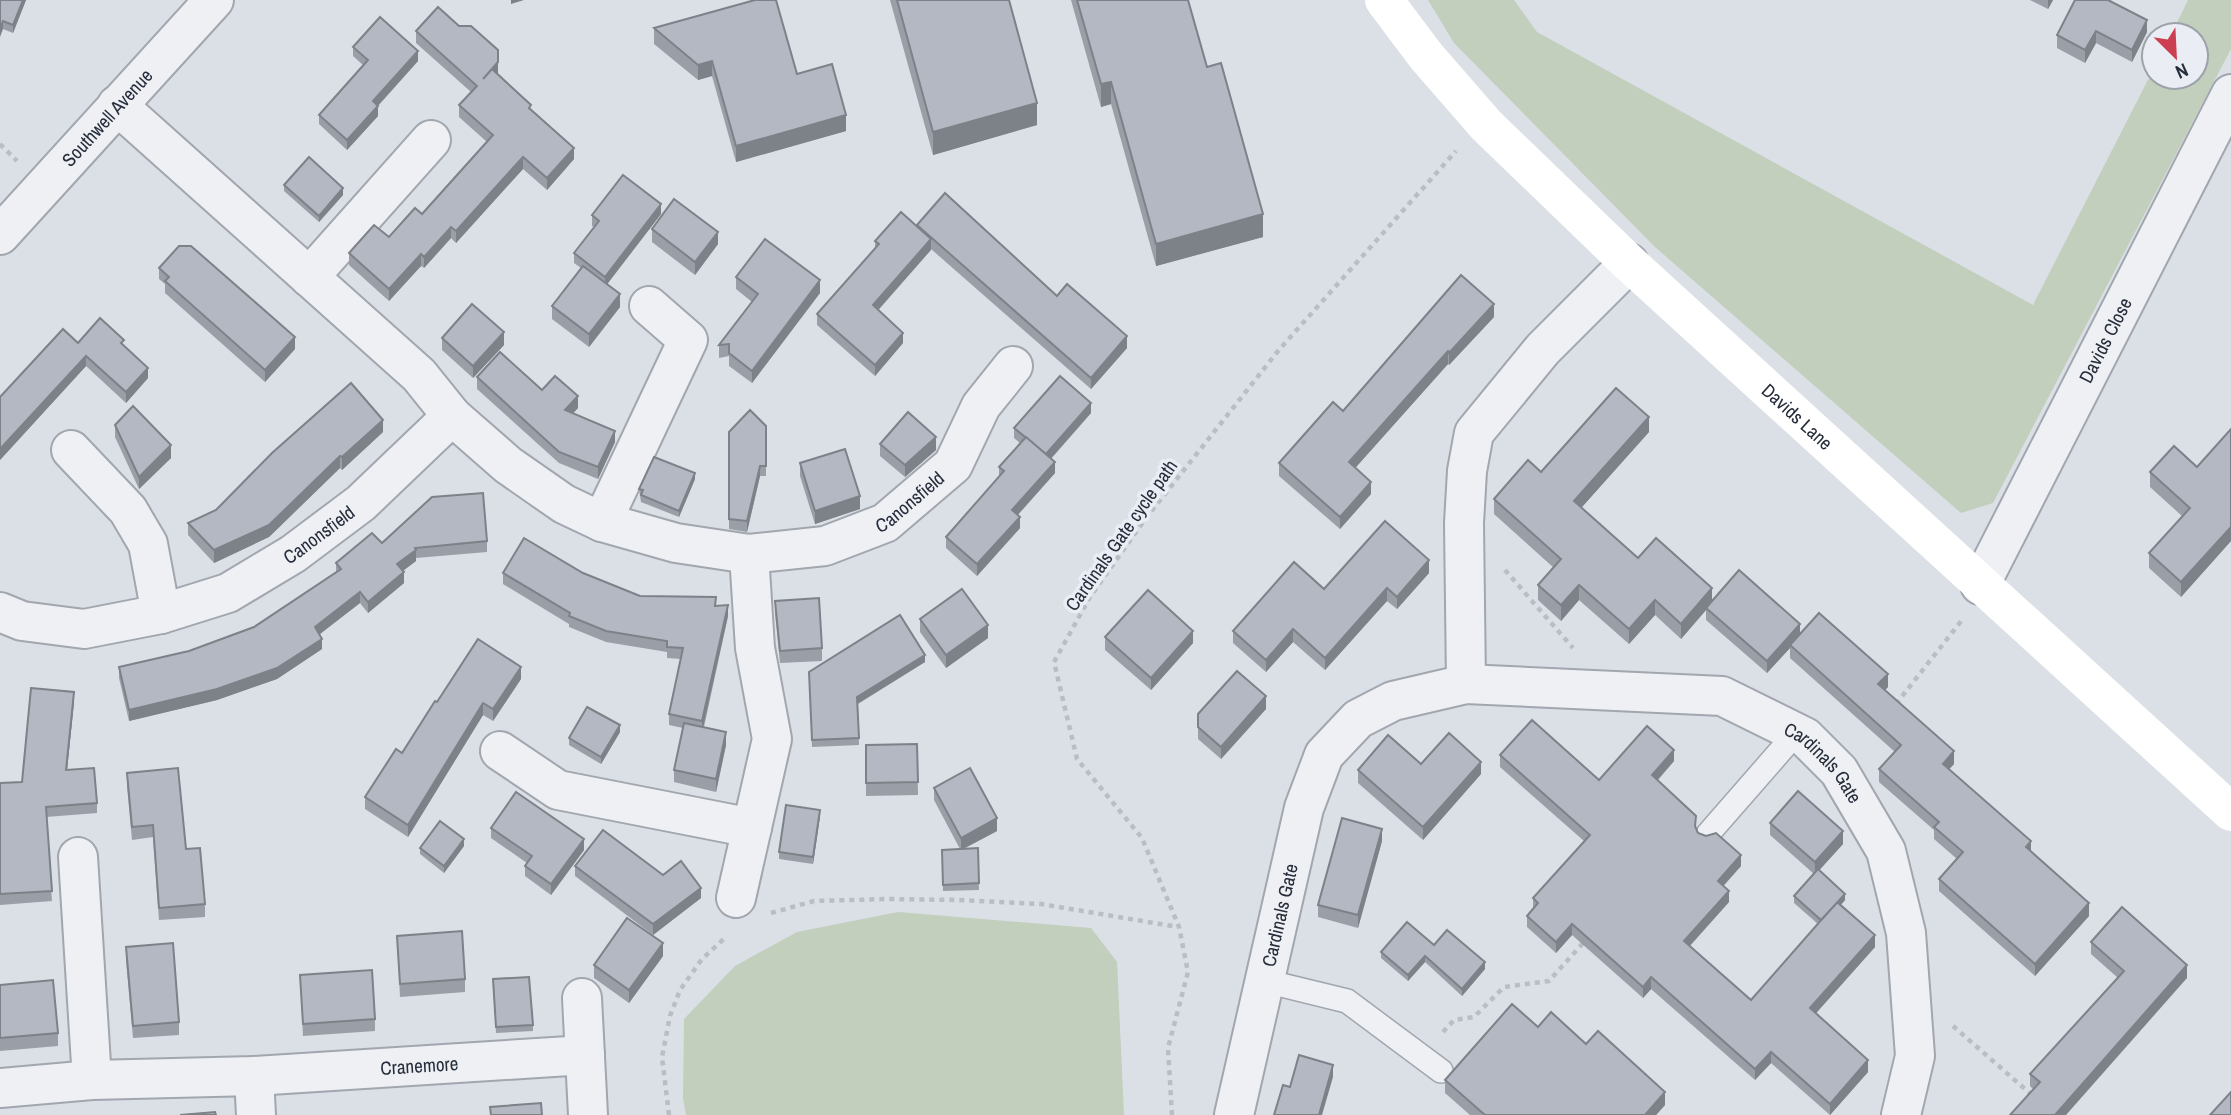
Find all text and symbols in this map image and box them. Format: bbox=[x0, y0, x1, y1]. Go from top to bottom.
north arrow bbox=[2140, 21, 2210, 91]
text: N bbox=[2171, 57, 2192, 86]
street label: Southwell Avenue bbox=[56, 63, 158, 172]
street label: Davids Close bbox=[2072, 293, 2138, 387]
street label: Davids Lane bbox=[1756, 377, 1838, 456]
street label: Cardinals Gate cycle path bbox=[1059, 454, 1183, 616]
street label: Canonsfield bbox=[872, 465, 950, 539]
street label: Canonsfield bbox=[278, 499, 360, 570]
street label: Cardinals Gate bbox=[1780, 716, 1868, 808]
street label: Cardinals Gate bbox=[1255, 861, 1304, 969]
street label: Cranemore bbox=[380, 1050, 459, 1081]

